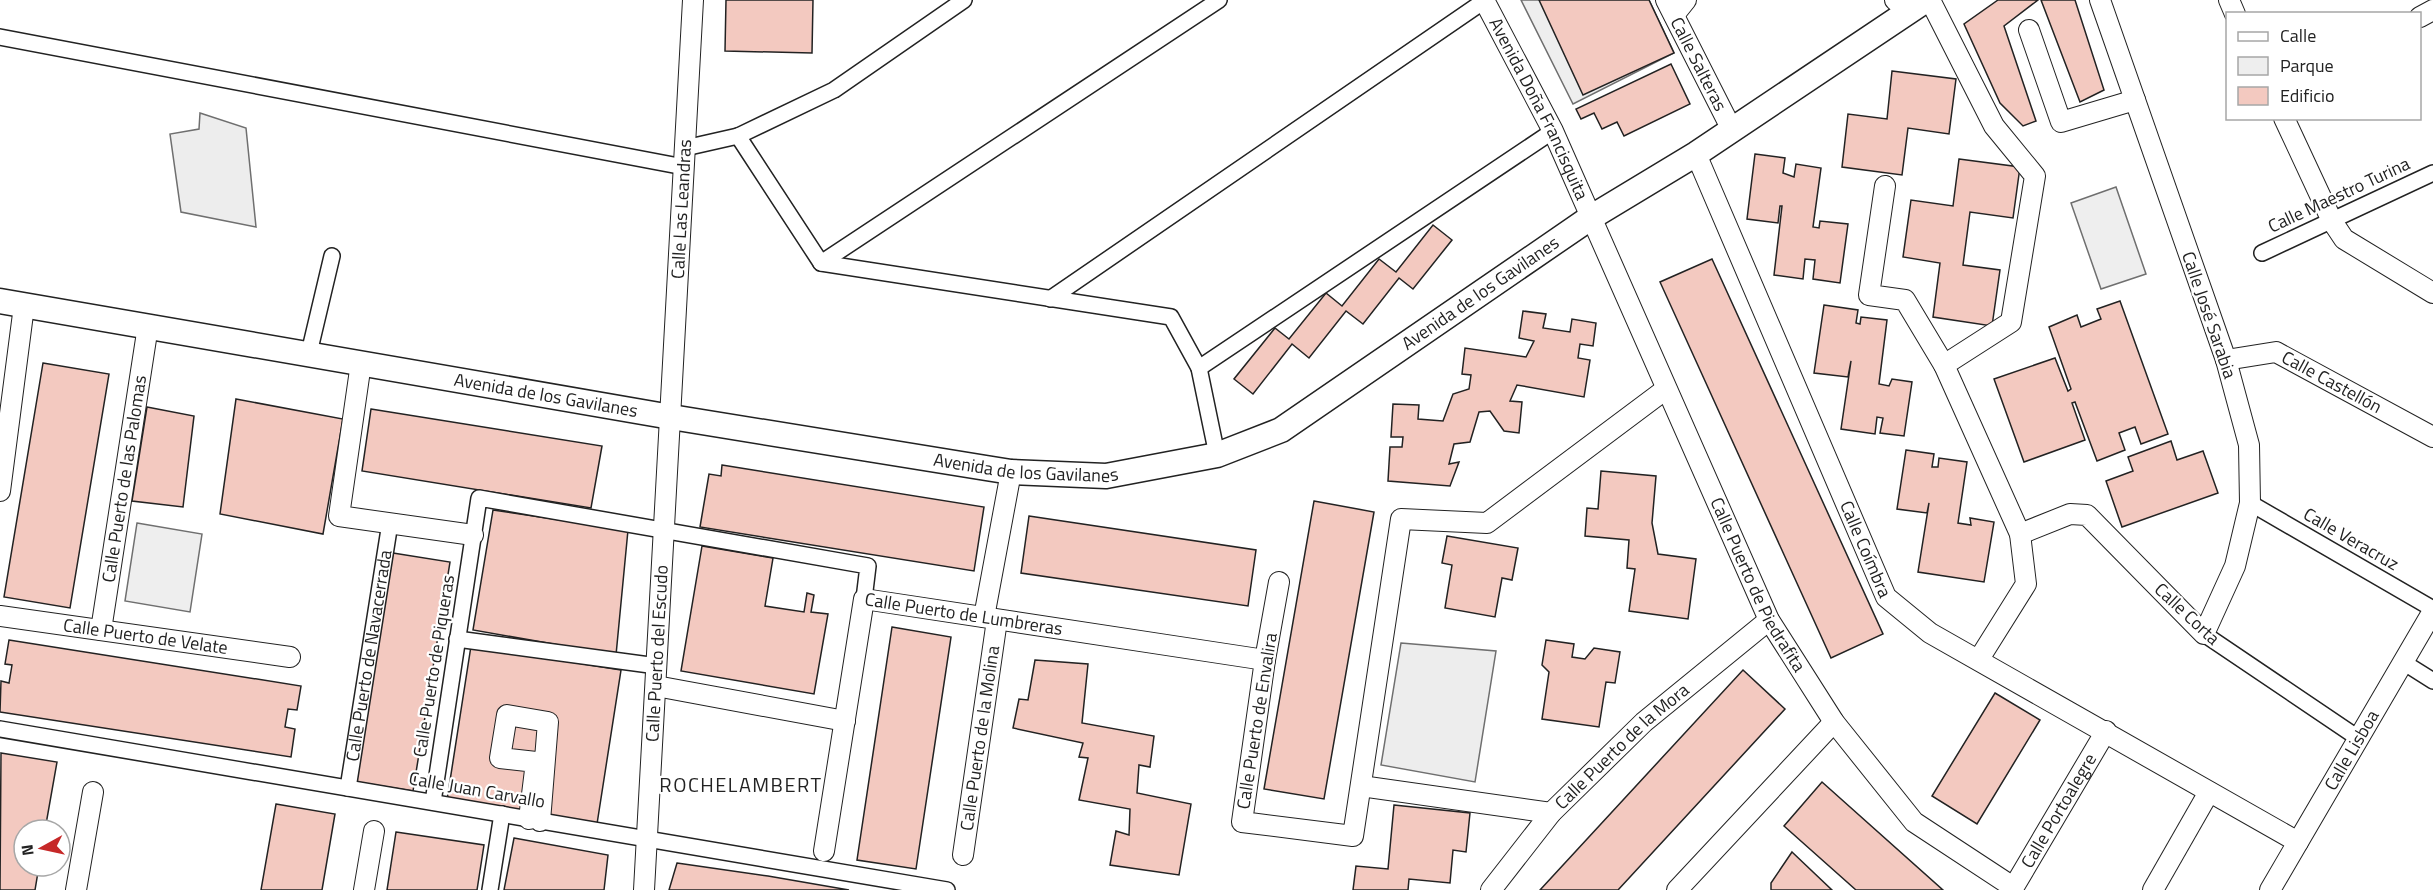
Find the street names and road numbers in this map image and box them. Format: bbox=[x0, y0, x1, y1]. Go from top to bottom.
street label: Calle Salteras bbox=[1664, 12, 1734, 116]
street label: Avenida Doña Francisquita bbox=[1483, 13, 1596, 204]
street label: Calle Las Leandras bbox=[664, 138, 698, 280]
street label: Calle Maestro Turina bbox=[2263, 150, 2414, 239]
street label: Avenida de los Gavilanes bbox=[1396, 229, 1564, 356]
street label: Calle José Sarabia bbox=[2175, 248, 2244, 382]
street label: Calle Castellón bbox=[2277, 344, 2387, 420]
street label: Avenida de los Gavilanes bbox=[452, 366, 640, 424]
street label: Calle Puerto de las Palomas bbox=[95, 373, 153, 584]
street label: Avenida de los Gavilanes bbox=[932, 446, 1121, 489]
street label: Calle Puerto de Piedrafita bbox=[1704, 493, 1813, 677]
street label: Calle Coímbra bbox=[1833, 496, 1899, 602]
street label: Calle Veracruz bbox=[2298, 500, 2404, 577]
street label: Calle Puerto de Navacerrada bbox=[338, 548, 399, 763]
street label: Calle Puerto del Escudo bbox=[638, 564, 675, 743]
street label: Calle Puerto de Piqueras bbox=[406, 573, 461, 759]
street label: Calle Corta bbox=[2149, 576, 2226, 651]
street label: Calle Puerto de Lumbreras bbox=[863, 585, 1064, 642]
street label: Calle Puerto de Velate bbox=[62, 611, 230, 661]
street label: Calle Puerto de Envalira bbox=[1229, 631, 1284, 811]
street label: Calle Puerto de la Molina bbox=[953, 644, 1006, 832]
street label: Calle Puerto de la Mora bbox=[1548, 676, 1695, 815]
street label: Calle Lisboa bbox=[2317, 705, 2385, 795]
street label: Calle Portoalegre bbox=[2014, 748, 2103, 873]
street label: Calle Juan Carvallo bbox=[407, 764, 547, 815]

